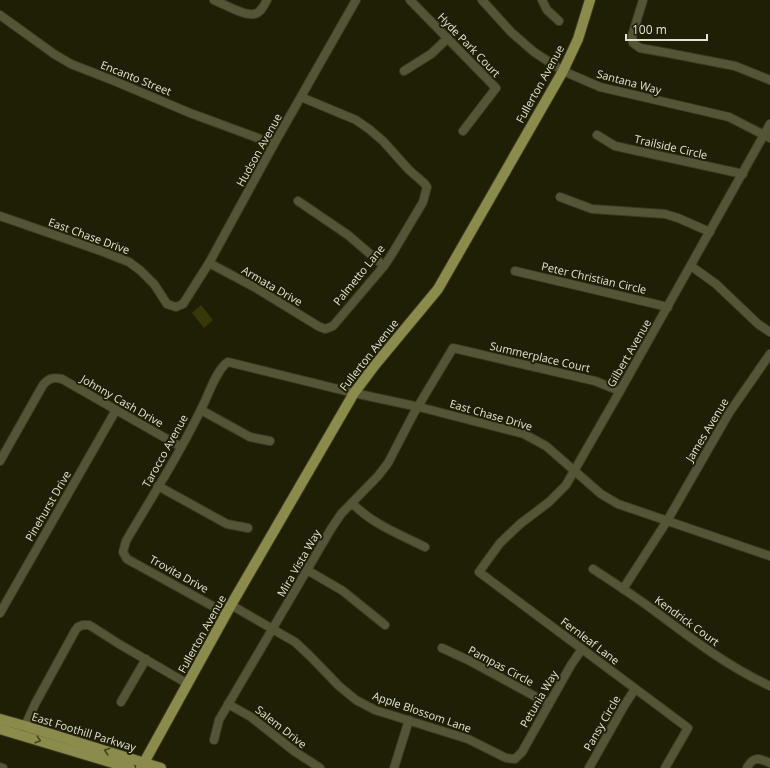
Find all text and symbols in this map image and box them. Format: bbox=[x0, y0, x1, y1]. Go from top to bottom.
street label: Hyde Park Court bbox=[435, 9, 504, 80]
scale bar bbox=[626, 16, 707, 42]
text: 100 m bbox=[632, 21, 667, 38]
street label: Fullerton Avenue bbox=[512, 42, 567, 125]
street label: Encanto Street bbox=[99, 57, 174, 99]
street label: Santana Way bbox=[595, 66, 664, 97]
street label: Hudson Avenue bbox=[232, 111, 285, 189]
street label: Trailside Circle bbox=[633, 131, 709, 162]
street label: East Chase Drive bbox=[47, 214, 132, 257]
street label: Palmetto Lane bbox=[330, 241, 388, 308]
street label: Peter Christian Circle bbox=[540, 258, 648, 297]
street label: Armata Drive bbox=[239, 262, 305, 309]
street label: Fullerton Avenue bbox=[336, 316, 401, 394]
street label: Gilbert Avenue bbox=[603, 316, 654, 389]
street label: Summerplace Court bbox=[489, 338, 592, 375]
street label: Johnny Cash Drive bbox=[77, 370, 166, 430]
street label: James Avenue bbox=[681, 395, 731, 465]
street label: East Chase Drive bbox=[448, 396, 534, 433]
street label: Tarocco Avenue bbox=[138, 411, 191, 490]
street label: Pinehurst Drive bbox=[21, 468, 74, 544]
street label: Mira Vista Way bbox=[273, 526, 324, 599]
street label: Trovita Drive bbox=[147, 551, 211, 596]
street label: Fullerton Avenue bbox=[174, 592, 229, 675]
street label: Kendrick Court bbox=[652, 592, 723, 649]
street label: Fernleaf Lane bbox=[558, 614, 623, 668]
street label: Pampas Circle bbox=[466, 642, 537, 689]
street label: Petunia Way bbox=[516, 667, 561, 730]
street label: Apple Blossom Lane bbox=[371, 688, 474, 735]
street label: Pansy Circle bbox=[580, 692, 623, 753]
street label: Salem Drive bbox=[253, 702, 310, 751]
street label: East Foothill Parkway bbox=[30, 709, 139, 755]
one-way arrow bbox=[34, 735, 41, 744]
one-way arrow bbox=[104, 747, 111, 756]

